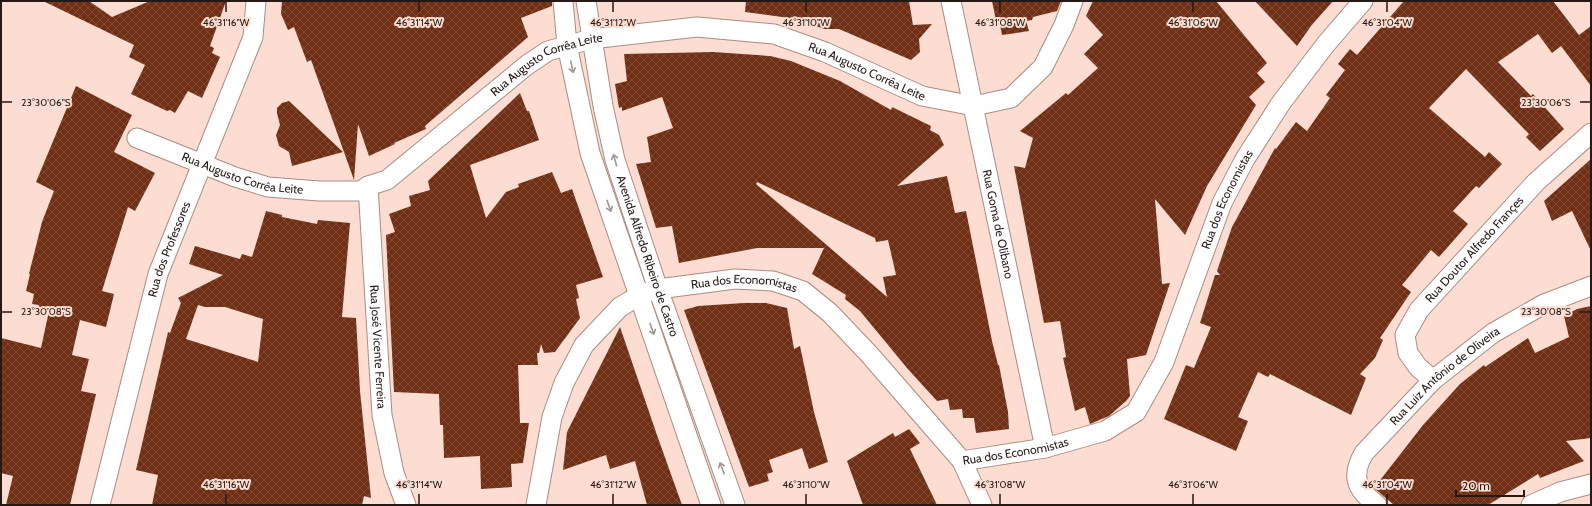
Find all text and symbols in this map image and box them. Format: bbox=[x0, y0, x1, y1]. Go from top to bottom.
text: 46°31'16"W bbox=[203, 16, 250, 29]
text: 46°31'14"W bbox=[396, 16, 443, 29]
text: 46°31'12"W bbox=[590, 16, 636, 29]
text: 46°31'10"W bbox=[782, 16, 830, 29]
text: 46°31'08"W bbox=[975, 16, 1026, 29]
text: 46°31'06"W bbox=[1168, 16, 1219, 29]
text: 46°31'04"W bbox=[1362, 16, 1413, 29]
street label: Rua Augusto Corrêa Leite bbox=[487, 30, 603, 99]
street label: Rua Augusto Corrêa Leite bbox=[807, 39, 928, 104]
one-way arrow bbox=[569, 60, 577, 73]
text: 23°30'06"S bbox=[21, 96, 71, 109]
text: 23°30'06"S bbox=[1521, 96, 1571, 109]
street label: Rua dos Economistas bbox=[1198, 147, 1256, 251]
street label: Rua Augusto Corrêa Leite bbox=[180, 149, 304, 197]
one-way arrow bbox=[611, 154, 618, 167]
street label: Rua Goma de Olibano bbox=[980, 168, 1017, 280]
street label: Avenida Alfredo Ribeiro de Castro bbox=[614, 173, 682, 339]
street label: Rua Doutor Alfredo Françes bbox=[1422, 193, 1526, 305]
street label: Rua dos Professores bbox=[144, 199, 193, 299]
one-way arrow bbox=[606, 200, 614, 212]
street label: Rua dos Economistas bbox=[690, 271, 799, 296]
street label: Rua José Vicente Ferreira bbox=[367, 284, 390, 409]
text: 23°30'08"S bbox=[21, 305, 71, 318]
text: 23°30'08"S bbox=[1521, 305, 1571, 318]
one-way arrow bbox=[648, 323, 656, 335]
street label: Rua Luiz Antônio de Oliveira bbox=[1386, 323, 1502, 428]
street label: Rua dos Economistas bbox=[961, 434, 1070, 468]
one-way arrow bbox=[717, 463, 725, 475]
scale bar bbox=[1456, 472, 1524, 498]
text: 46°31'16"W bbox=[203, 478, 250, 491]
text: 46°31'14"W bbox=[396, 478, 443, 491]
text: 46°31'12"W bbox=[590, 478, 636, 491]
text: 46°31'10"W bbox=[782, 478, 830, 491]
text: 46°31'08"W bbox=[975, 478, 1026, 491]
text: 46°31'06"W bbox=[1168, 478, 1219, 491]
text: 46°31'04"W bbox=[1362, 478, 1413, 491]
text: 20 m bbox=[1462, 478, 1490, 493]

